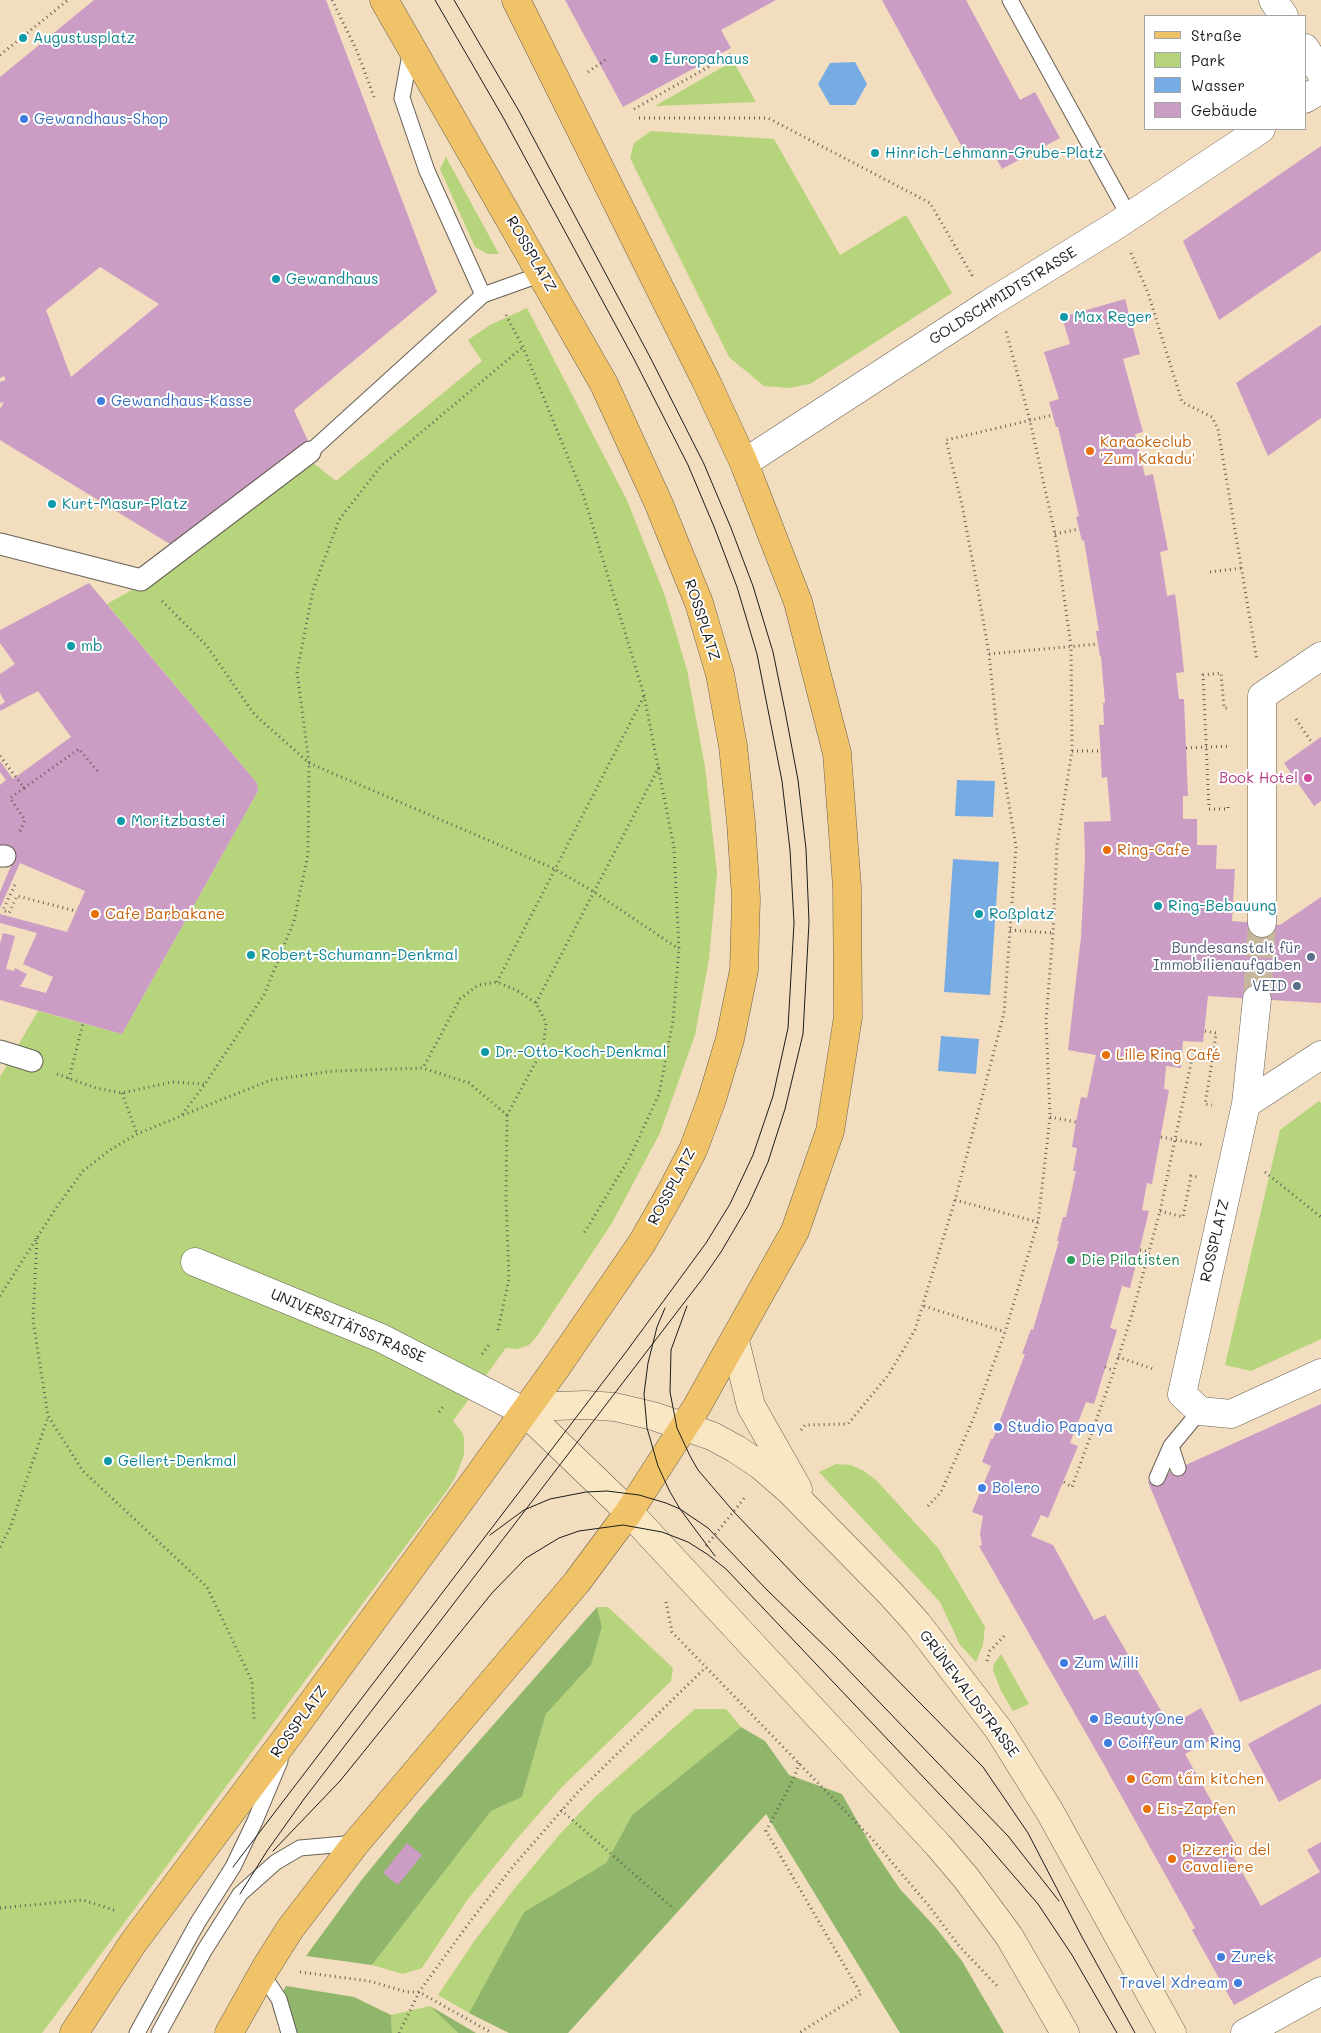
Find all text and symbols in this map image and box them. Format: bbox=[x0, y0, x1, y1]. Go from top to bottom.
legend bbox=[1144, 15, 1306, 130]
text: Straße bbox=[1191, 25, 1242, 45]
place label: Augustusplatz bbox=[33, 29, 135, 47]
marker: Augustusplatz bbox=[17, 32, 29, 44]
place label: Europahaus bbox=[664, 50, 749, 68]
text: Park bbox=[1191, 50, 1225, 70]
marker: Europahaus bbox=[648, 53, 660, 65]
text: Wasser bbox=[1191, 75, 1245, 95]
text: Gebäude bbox=[1191, 100, 1257, 120]
place label: Gewandhaus-Shop bbox=[34, 110, 168, 128]
marker: Gewandhaus-Shop bbox=[18, 113, 30, 125]
place label: Hinrich-Lehmann-Grube-Platz bbox=[885, 144, 1103, 162]
marker: Hinrich-Lehmann-Grube-Platz bbox=[869, 147, 881, 159]
street label: ROSSPLATZ bbox=[502, 213, 560, 295]
street label: GOLDSCHMIDTSTRASSE bbox=[926, 243, 1080, 349]
place label: Gewandhaus bbox=[286, 270, 379, 288]
marker: Gewandhaus bbox=[270, 273, 282, 285]
place label: Max Reger bbox=[1074, 308, 1152, 326]
marker: Max Reger bbox=[1058, 311, 1070, 323]
place label: Gewandhaus-Kasse bbox=[111, 392, 252, 410]
marker: Gewandhaus-Kasse bbox=[95, 395, 107, 407]
place label: Karaokeclub 'Zum Kakadu' bbox=[1100, 433, 1195, 468]
marker: Karaokeclub 'Zum Kakadu' bbox=[1084, 445, 1096, 457]
place label: Kurt-Masur-Platz bbox=[62, 495, 188, 513]
marker: Kurt-Masur-Platz bbox=[46, 498, 58, 510]
street label: ROSSPLATZ bbox=[680, 577, 724, 663]
place label: mb bbox=[81, 637, 103, 655]
marker: mb bbox=[65, 640, 77, 652]
place label: Book Hotel bbox=[1219, 769, 1298, 787]
marker: Book Hotel bbox=[1302, 772, 1314, 784]
place label: Moritzbastei bbox=[131, 812, 226, 830]
marker: Moritzbastei bbox=[115, 815, 127, 827]
place label: Ring-Cafe bbox=[1117, 841, 1190, 859]
marker: Ring-Cafe bbox=[1101, 844, 1113, 856]
place label: Ring-Bebauung bbox=[1168, 897, 1276, 915]
marker: Ring-Bebauung bbox=[1152, 900, 1164, 912]
place label: Cafe Barbakane bbox=[105, 905, 225, 923]
place label: Roßplatz bbox=[989, 905, 1054, 923]
marker: Cafe Barbakane bbox=[89, 908, 101, 920]
marker: Roßplatz bbox=[973, 908, 985, 920]
place label: Bundesanstalt für Immobilienaufgaben bbox=[1153, 939, 1301, 974]
place label: Robert-Schumann-Denkmal bbox=[261, 946, 458, 964]
marker: Robert-Schumann-Denkmal bbox=[245, 949, 257, 961]
marker: Bundesanstalt für Immobilienaufgaben bbox=[1305, 951, 1317, 963]
place label: VEID bbox=[1252, 977, 1287, 995]
marker: VEID bbox=[1291, 980, 1303, 992]
place label: Dr.-Otto-Koch-Denkmal bbox=[495, 1043, 666, 1061]
marker: Dr.-Otto-Koch-Denkmal bbox=[479, 1046, 491, 1058]
place label: Lille Ring Café bbox=[1116, 1046, 1221, 1064]
marker: Lille Ring Café bbox=[1100, 1049, 1112, 1061]
street label: ROSSPLATZ bbox=[644, 1146, 700, 1228]
street label: ROSSPLATZ bbox=[1197, 1198, 1233, 1284]
place label: Die Pilatisten bbox=[1081, 1251, 1180, 1269]
marker: Die Pilatisten bbox=[1065, 1254, 1077, 1266]
street label: UNIVERSITÄTSSTRASSE bbox=[268, 1285, 428, 1367]
place label: Studio Papaya bbox=[1008, 1418, 1113, 1436]
marker: Studio Papaya bbox=[992, 1421, 1004, 1433]
place label: Gellert-Denkmal bbox=[118, 1452, 237, 1470]
marker: Gellert-Denkmal bbox=[102, 1455, 114, 1467]
place label: Bolero bbox=[992, 1479, 1040, 1497]
marker: Bolero bbox=[976, 1482, 988, 1494]
street label: GRÜNEWALDSTRASSE bbox=[915, 1627, 1023, 1761]
place label: Zum Willi bbox=[1074, 1654, 1139, 1672]
marker: Zum Willi bbox=[1058, 1657, 1070, 1669]
street label: ROSSPLATZ bbox=[267, 1683, 331, 1761]
place label: BeautyOne bbox=[1104, 1710, 1184, 1728]
marker: BeautyOne bbox=[1088, 1713, 1100, 1725]
place label: Coiffeur am Ring bbox=[1118, 1734, 1241, 1752]
marker: Coiffeur am Ring bbox=[1102, 1737, 1114, 1749]
place label: Cơm tấm kitchen bbox=[1141, 1770, 1264, 1788]
marker: Cơm tấm kitchen bbox=[1125, 1773, 1137, 1785]
place label: Eis-Zapfen bbox=[1157, 1800, 1236, 1818]
marker: Eis-Zapfen bbox=[1141, 1803, 1153, 1815]
place label: Pizzeria del Cavaliere bbox=[1182, 1841, 1271, 1876]
marker: Pizzeria del Cavaliere bbox=[1166, 1853, 1178, 1865]
place label: Zurek bbox=[1231, 1948, 1274, 1966]
marker: Zurek bbox=[1215, 1951, 1227, 1963]
place label: Travel Xdream bbox=[1119, 1974, 1228, 1992]
marker: Travel Xdream bbox=[1232, 1977, 1244, 1989]

